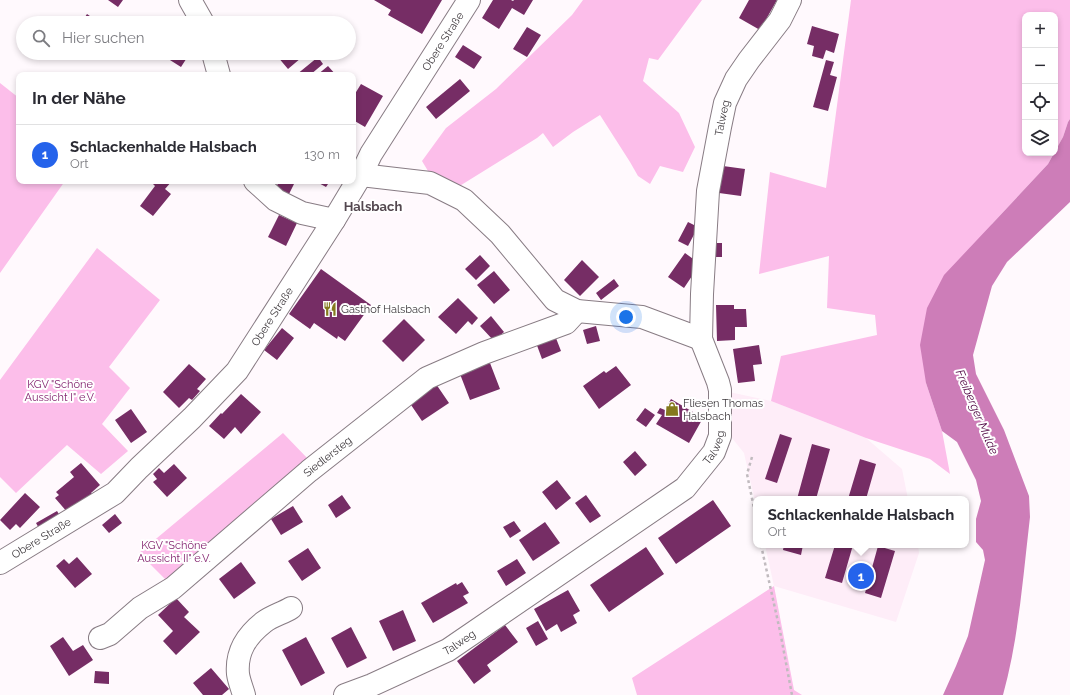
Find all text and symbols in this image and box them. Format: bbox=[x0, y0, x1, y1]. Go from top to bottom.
street label: Obere Straße bbox=[420, 9, 467, 73]
map controls bbox=[1022, 12, 1058, 156]
button: + bbox=[1022, 12, 1058, 48]
search box bbox=[16, 16, 356, 60]
icon: search bbox=[30, 27, 52, 49]
text: Hier suchen bbox=[62, 29, 145, 47]
button: − bbox=[1022, 48, 1058, 84]
button: locate bbox=[1022, 84, 1058, 120]
text: In der Nähe bbox=[32, 88, 126, 108]
street label: Talweg bbox=[712, 99, 732, 137]
button: layers bbox=[1022, 120, 1058, 156]
text: Schlackenhalde Halsbach bbox=[70, 138, 257, 156]
text: 1 bbox=[42, 147, 48, 162]
text: 130 m bbox=[304, 147, 340, 162]
text: Ort bbox=[70, 156, 89, 171]
district label: Halsbach bbox=[344, 199, 402, 214]
street label: Obere Straße bbox=[249, 285, 296, 349]
restaurant icon: Gasthof Halsbach bbox=[322, 301, 338, 317]
place label: Gasthof Halsbach bbox=[341, 303, 431, 316]
your location bbox=[616, 307, 636, 327]
water label: Freiberger Mulde bbox=[953, 367, 1001, 457]
park label: KGV "Schöne Aussicht I" e.V. bbox=[25, 378, 95, 404]
place label: Fliesen Thomas Halsbach bbox=[683, 397, 763, 423]
shop icon: Fliesen Thomas Halsbach bbox=[664, 401, 680, 417]
street label: Talweg bbox=[701, 431, 727, 467]
street label: Siedlersteg bbox=[301, 434, 355, 480]
popup bbox=[753, 496, 969, 548]
text: Schlackenhalde Halsbach bbox=[768, 506, 954, 524]
street label: Obere Straße bbox=[9, 515, 74, 561]
text: Ort bbox=[768, 524, 786, 539]
park label: KGV "Schöne Aussicht II" e.V. bbox=[137, 539, 211, 565]
pin: 1 bbox=[848, 561, 874, 591]
street label: Talweg bbox=[441, 627, 478, 658]

